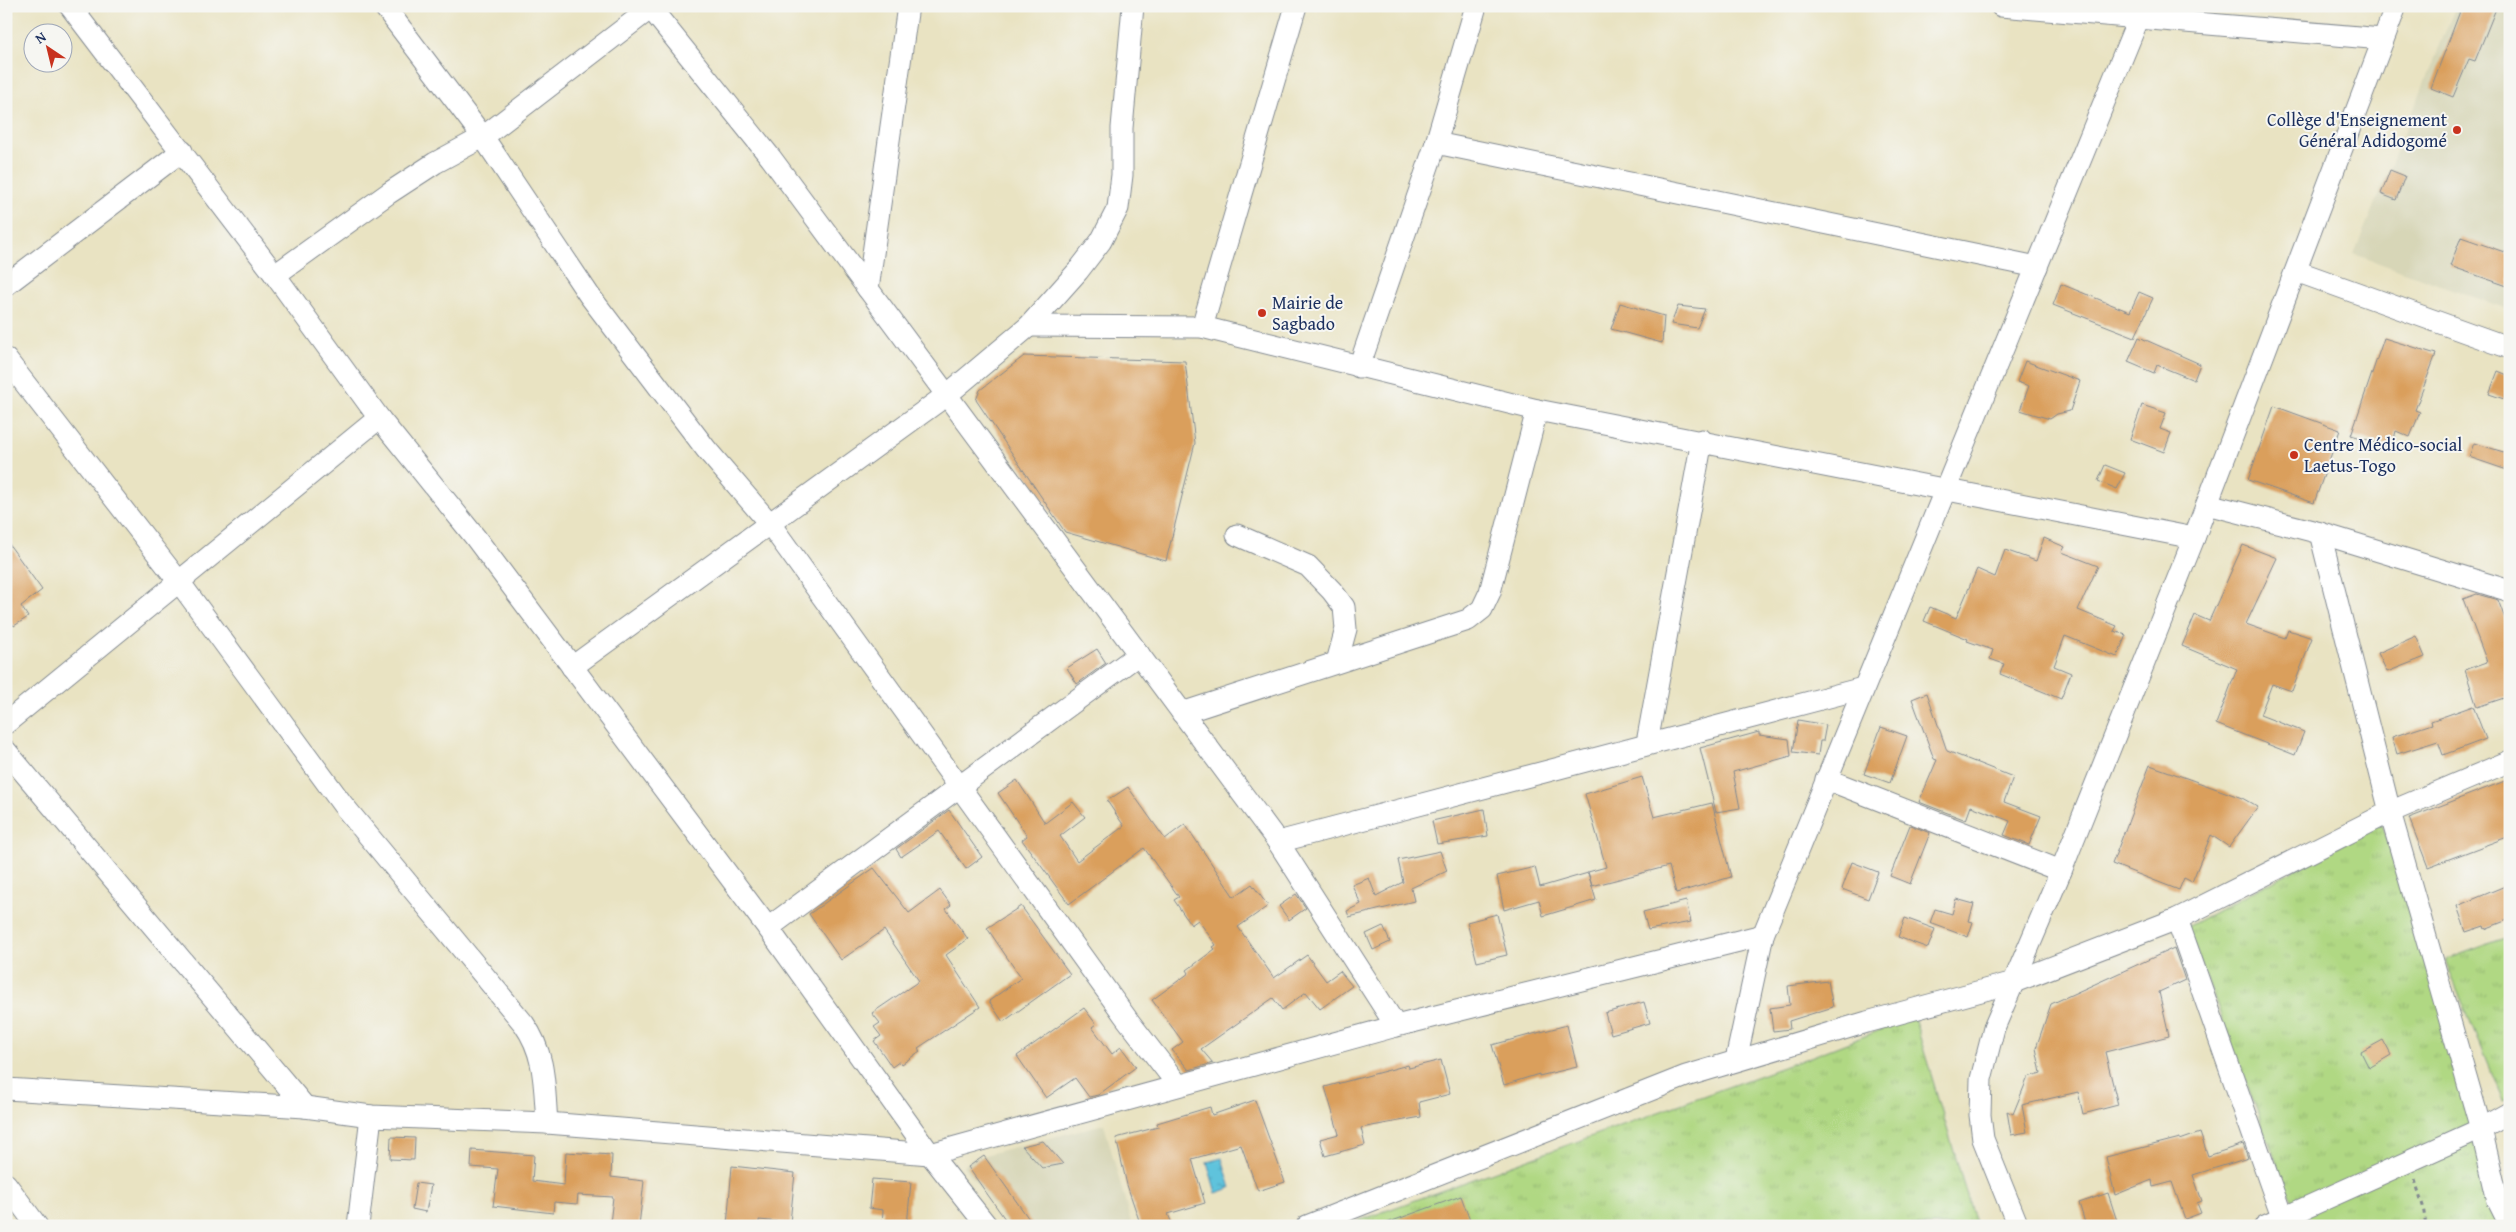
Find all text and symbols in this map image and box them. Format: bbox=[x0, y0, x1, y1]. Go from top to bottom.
north arrow bbox=[22, 22, 72, 72]
text: N bbox=[31, 26, 51, 48]
place label: Collège d'Enseignement Général Adidogomé bbox=[2267, 106, 2448, 154]
marker: Collège d'Enseignement Général Adidogomé bbox=[2451, 124, 2463, 136]
place label: Mairie de Sagbado bbox=[1272, 289, 1343, 337]
marker: Mairie de Sagbado bbox=[1256, 307, 1268, 319]
place label: Centre Médico-social Laetus-Togo bbox=[2304, 431, 2462, 479]
marker: Centre Médico-social Laetus-Togo bbox=[2288, 449, 2300, 461]

